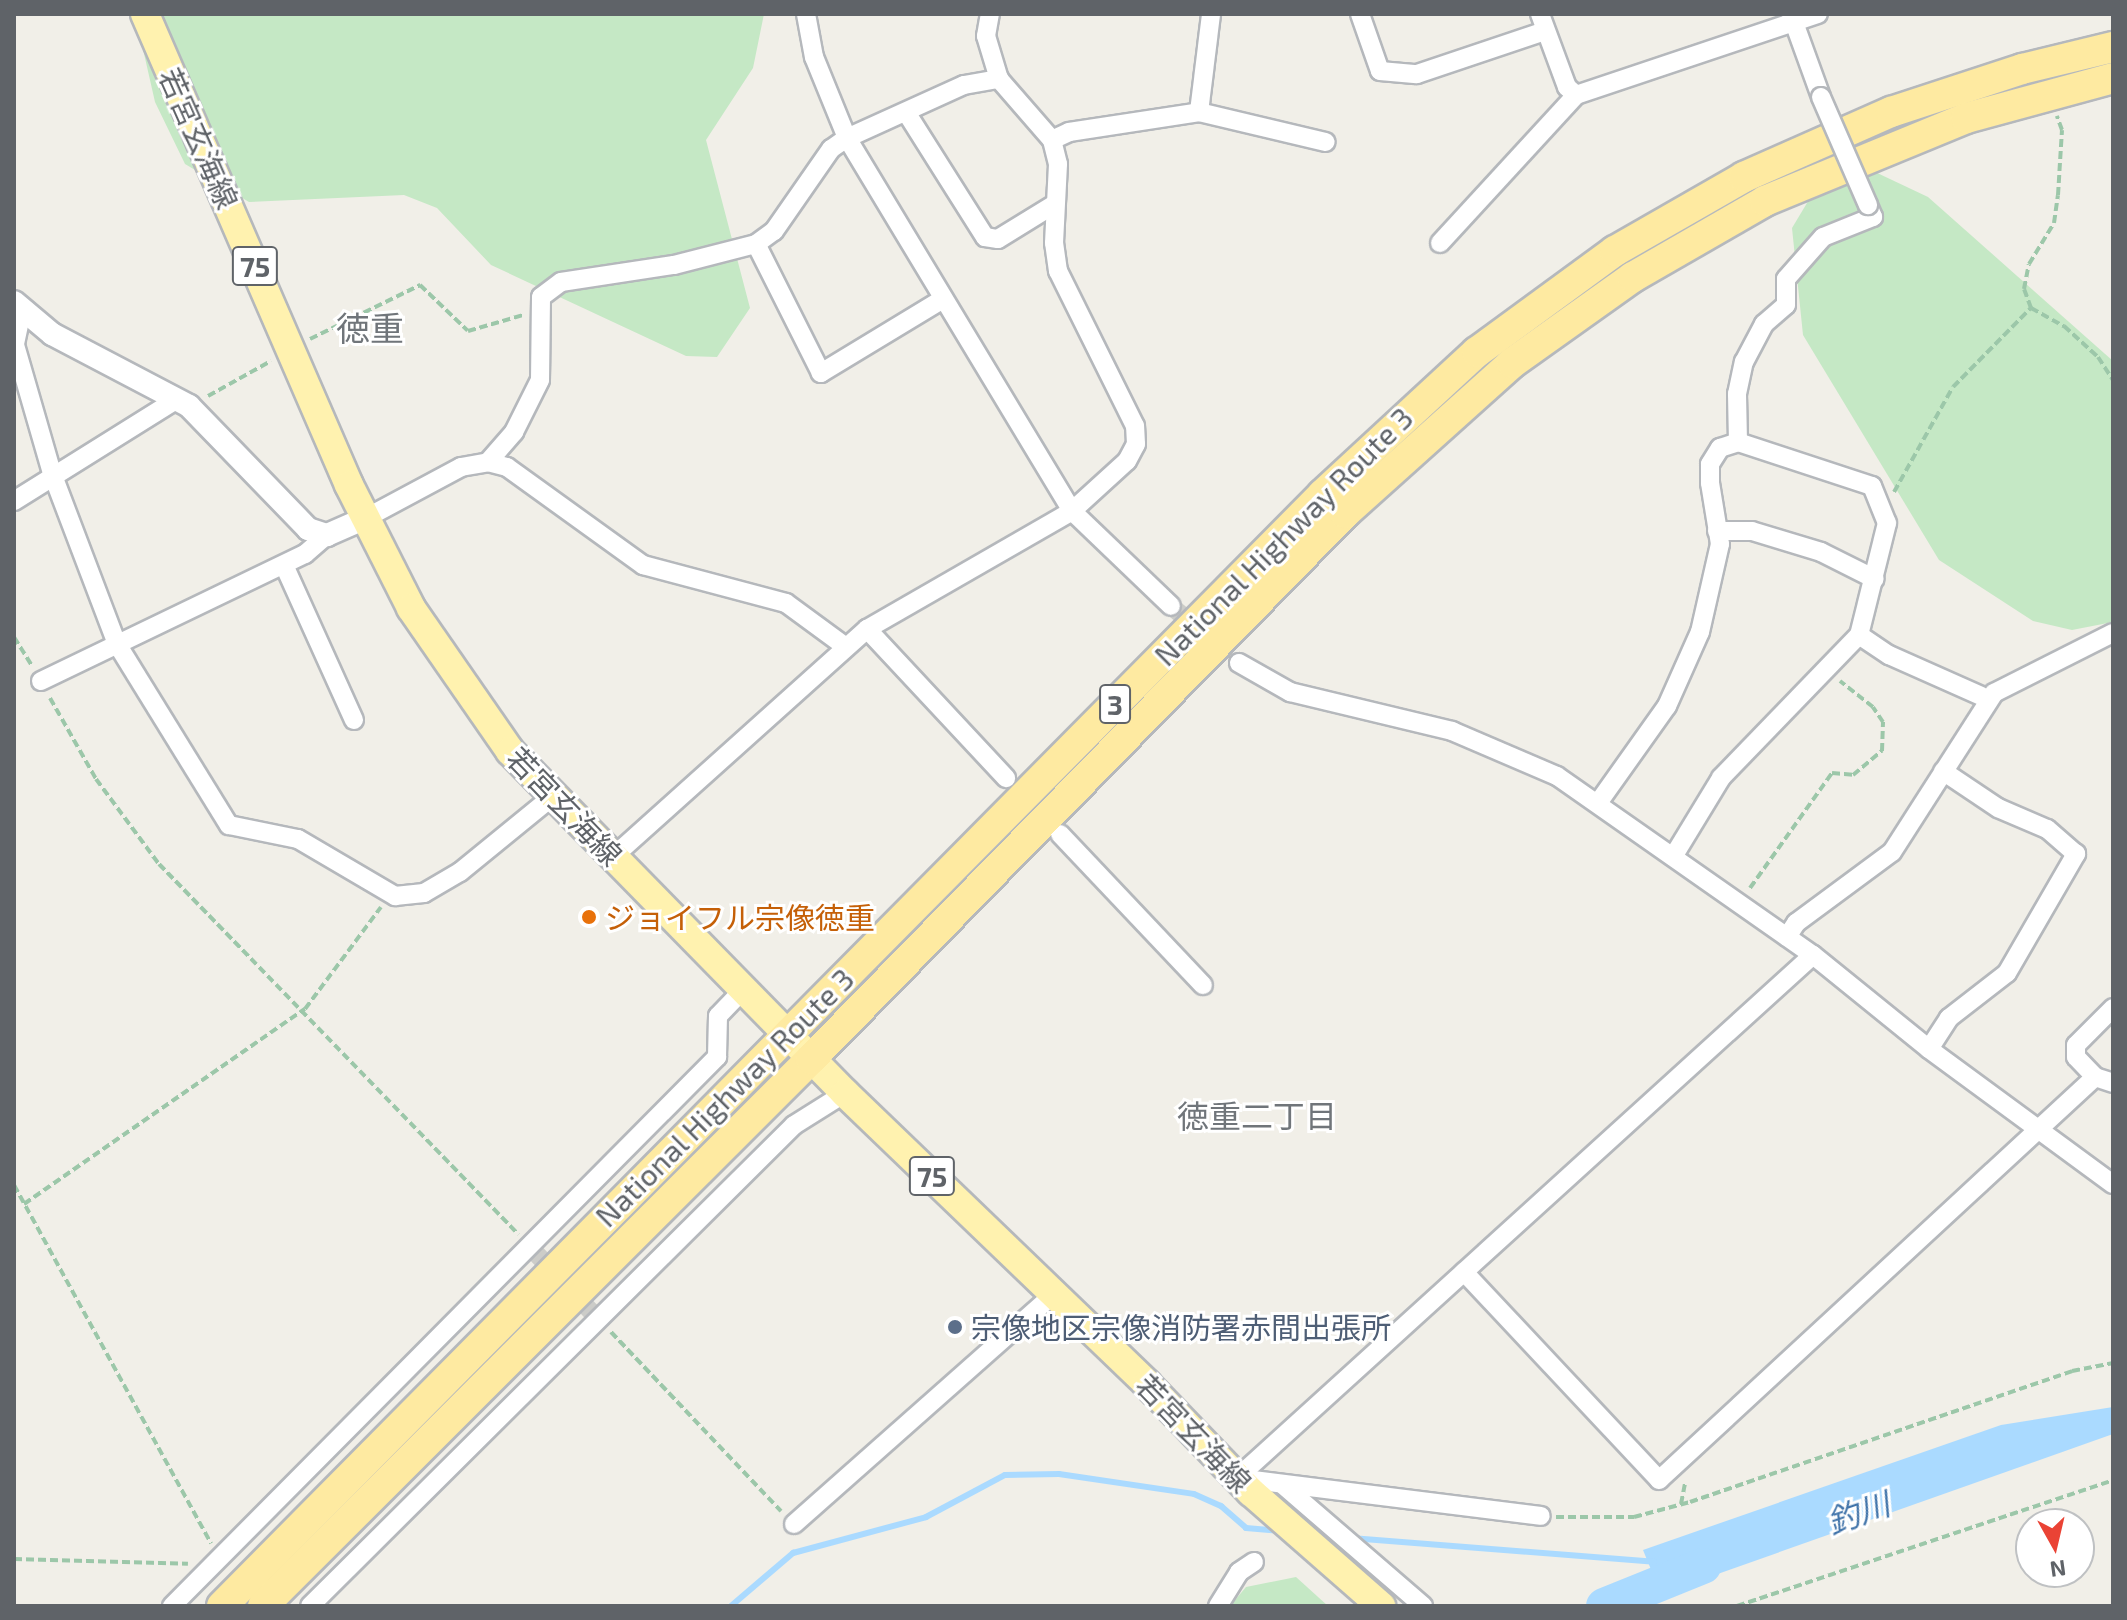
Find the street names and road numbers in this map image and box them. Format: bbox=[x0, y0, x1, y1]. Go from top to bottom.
street label: 若宮玄海線 bbox=[152, 62, 246, 214]
road number: 75 bbox=[231, 242, 279, 290]
street label: National Highway Route 3 bbox=[1146, 399, 1420, 673]
road number: 3 bbox=[1099, 680, 1131, 728]
street label: 若宮玄海線 bbox=[500, 740, 630, 872]
street label: National Highway Route 3 bbox=[587, 960, 861, 1234]
road number: 75 bbox=[908, 1152, 956, 1200]
street label: 若宮玄海線 bbox=[1129, 1367, 1259, 1499]

